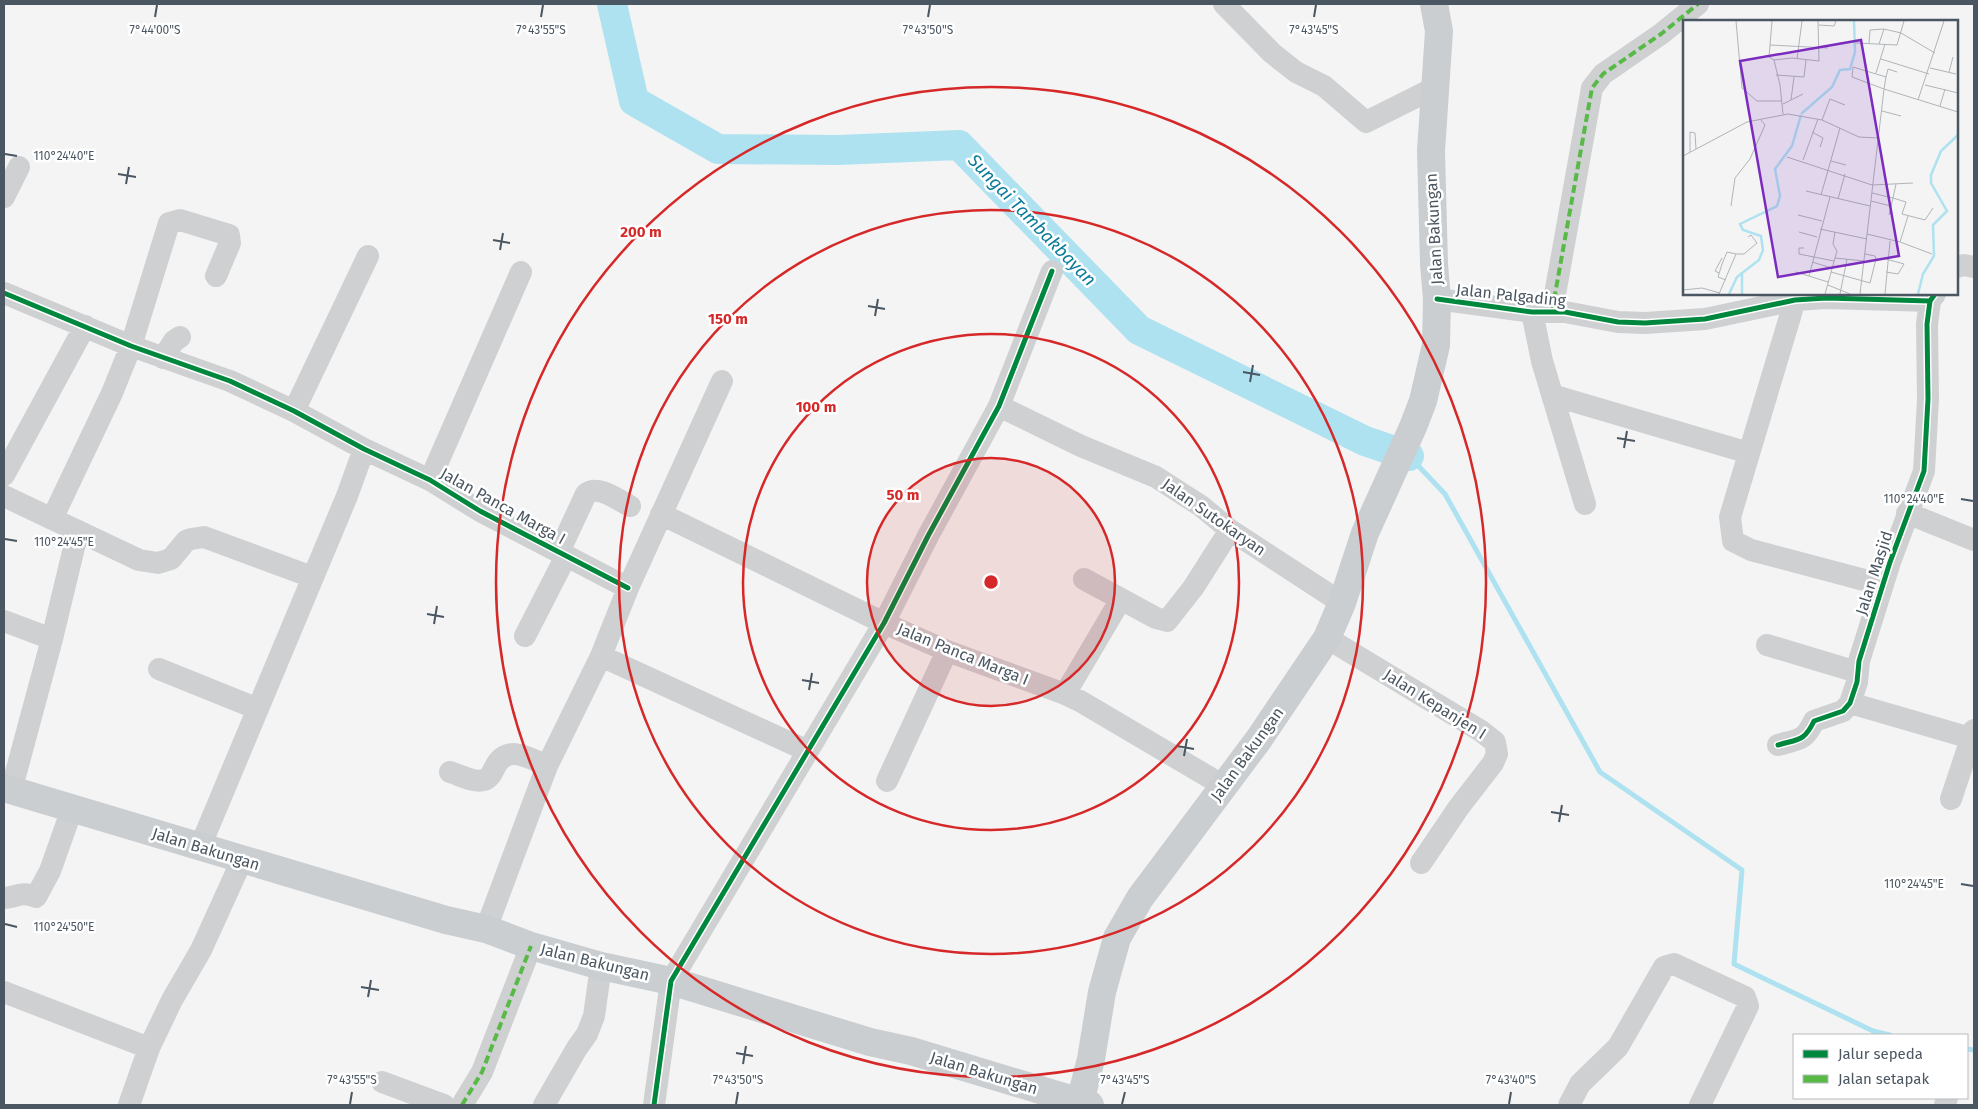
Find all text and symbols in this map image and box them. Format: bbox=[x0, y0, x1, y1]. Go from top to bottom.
inset map bbox=[1683, 20, 1958, 295]
text: 7°44'00"S bbox=[129, 23, 181, 37]
text: 7°43'55"S bbox=[516, 23, 566, 37]
text: 7°43'50"S bbox=[903, 23, 954, 37]
text: 7°43'45"S bbox=[1289, 23, 1339, 37]
text: 110°24'40"E bbox=[34, 149, 94, 163]
water label: Sungai Tambakbayan bbox=[963, 149, 1101, 291]
street label: Jalan Bakungan bbox=[1422, 173, 1446, 285]
text: 200 m bbox=[620, 223, 662, 241]
street label: Jalan Palgading bbox=[1455, 280, 1568, 310]
text: 150 m bbox=[708, 310, 748, 328]
text: 100 m bbox=[796, 398, 836, 416]
street label: Jalan Panca Marga I bbox=[437, 464, 569, 548]
street label: Jalan Sutokaryan bbox=[1159, 474, 1269, 560]
text: 50 m bbox=[886, 486, 920, 504]
text: 110°24'40"E bbox=[1884, 492, 1944, 506]
street label: Jalan Masjid bbox=[1851, 529, 1897, 617]
text: 110°24'45"E bbox=[34, 535, 94, 549]
centre of rings bbox=[982, 573, 1000, 591]
street label: Jalan Panca Marga I bbox=[895, 619, 1031, 689]
street label: Jalan Kepanjen I bbox=[1380, 665, 1490, 743]
street label: Jalan Bakungan bbox=[1206, 703, 1288, 805]
street label: Jalan Bakungan bbox=[150, 824, 262, 874]
text: 110°24'45"E bbox=[1884, 877, 1944, 891]
text: 110°24'50"E bbox=[33, 920, 95, 934]
street label: Jalan Bakungan bbox=[539, 939, 651, 985]
legend bbox=[1793, 1034, 1968, 1099]
text: Jalur sepeda bbox=[1838, 1045, 1923, 1063]
street label: Jalan Bakungan bbox=[928, 1048, 1040, 1098]
text: Jalan setapak bbox=[1838, 1070, 1929, 1088]
text: 7°43'55"S bbox=[327, 1073, 377, 1087]
text: 7°43'50"S bbox=[713, 1073, 764, 1087]
text: 7°43'45"S bbox=[1100, 1073, 1150, 1087]
text: 7°43'40"S bbox=[1486, 1073, 1537, 1087]

